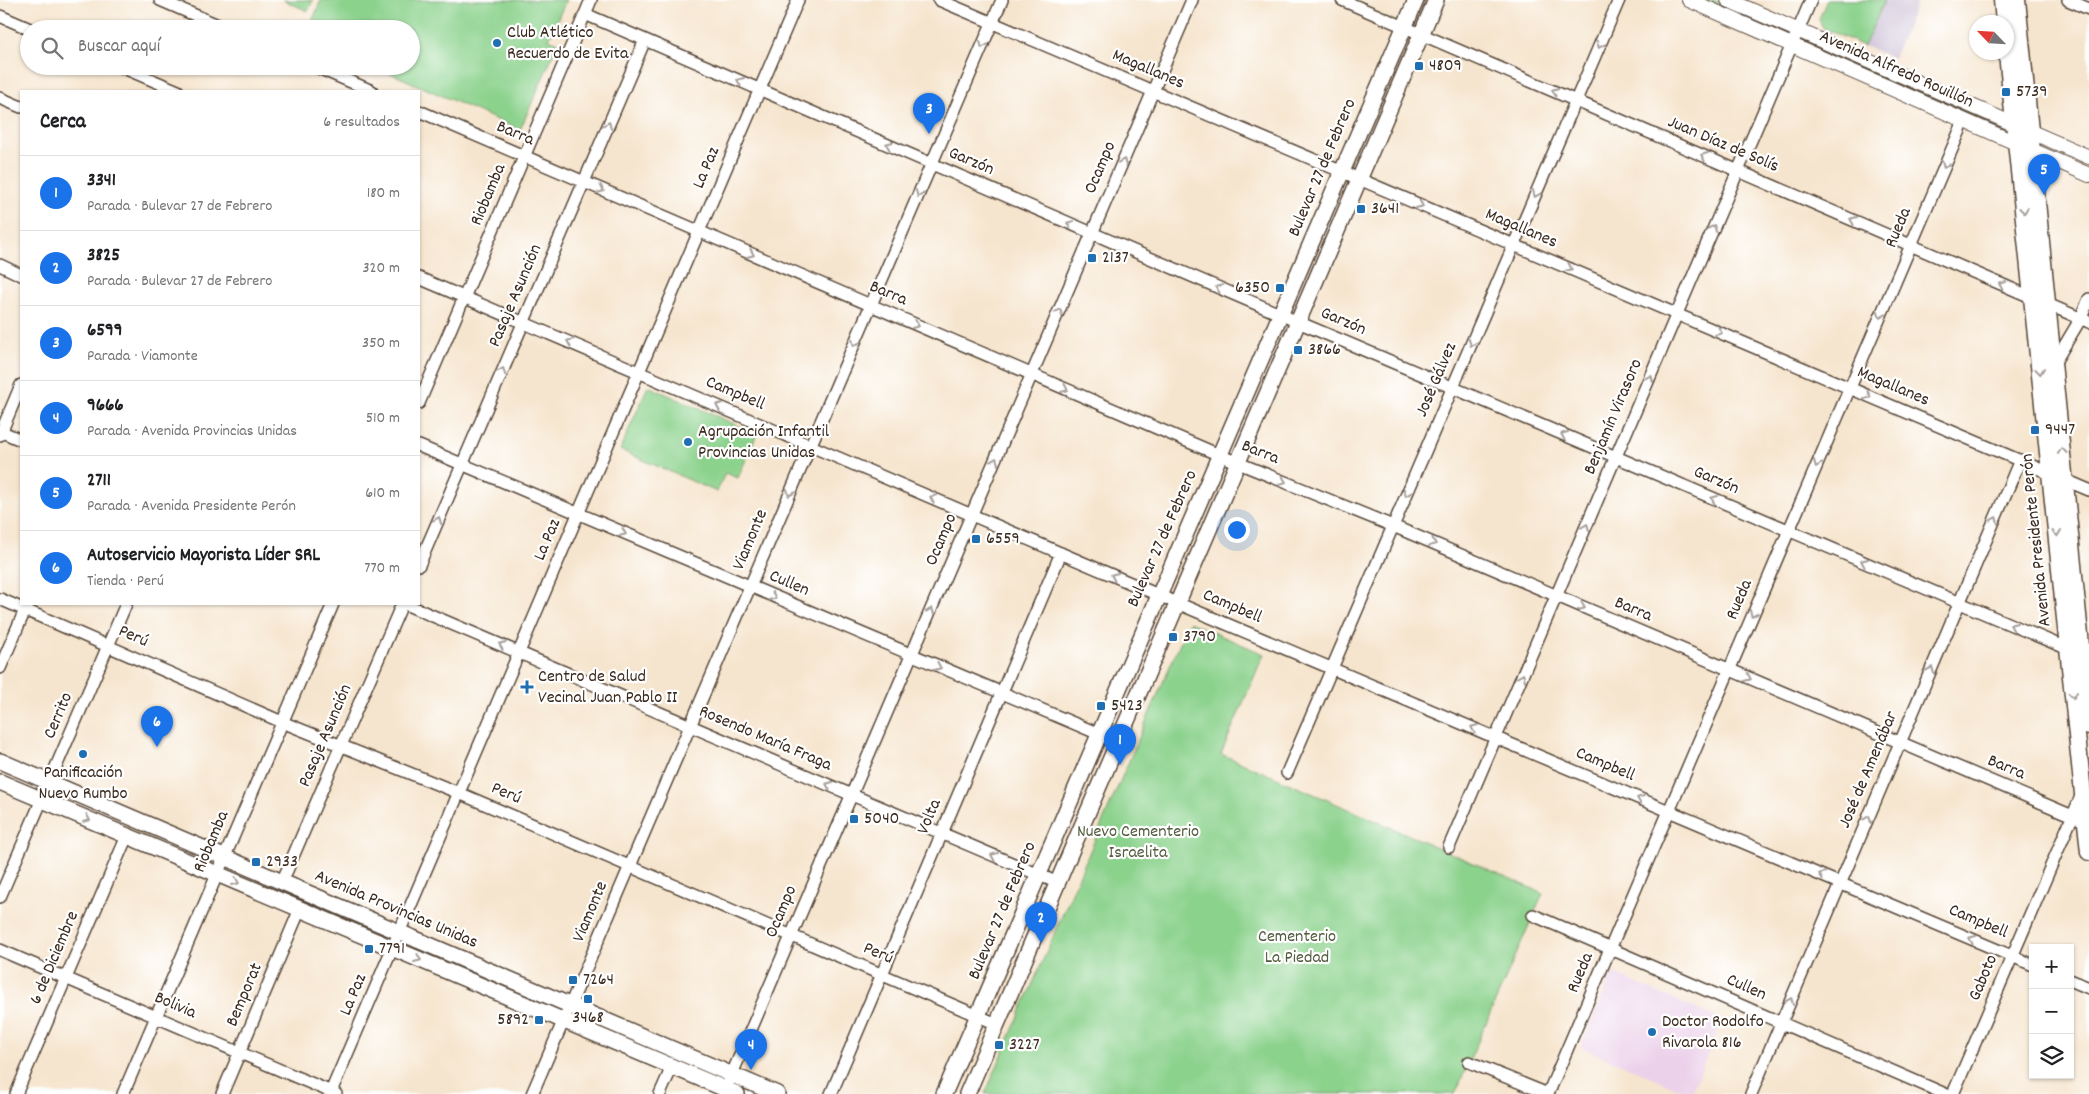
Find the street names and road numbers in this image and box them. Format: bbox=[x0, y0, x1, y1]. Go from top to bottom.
street label: Avenida Alfredo Rouillón bbox=[1815, 25, 1977, 115]
street label: Magallanes bbox=[1108, 44, 1188, 96]
street label: Bulevar 27 de Febrero bbox=[1283, 95, 1363, 241]
street label: Juan Díaz de Solís bbox=[1663, 110, 1783, 180]
street label: Barra bbox=[492, 115, 538, 153]
street label: Ocampo bbox=[1079, 138, 1123, 198]
street label: Garzón bbox=[944, 141, 998, 183]
street label: La Paz bbox=[687, 143, 727, 193]
street label: Riobamba bbox=[465, 160, 513, 230]
street label: Magallanes bbox=[1481, 203, 1561, 255]
street label: Rueda bbox=[1879, 204, 1919, 252]
street label: Pasaje Asunción bbox=[483, 241, 549, 351]
street label: Barra bbox=[865, 275, 911, 313]
street label: Garzón bbox=[1316, 301, 1370, 343]
street label: José Gálvez bbox=[1410, 339, 1464, 421]
street label: Benjamín Virasoro bbox=[1578, 355, 1650, 479]
street label: Magallanes bbox=[1853, 361, 1933, 413]
street label: Campbell bbox=[701, 370, 769, 418]
street label: Barra bbox=[1237, 434, 1283, 472]
street label: Avenida Presidente Perón bbox=[2015, 452, 2059, 628]
street label: Garzón bbox=[1689, 460, 1743, 502]
street label: Bulevar 27 de Febrero bbox=[1122, 466, 1204, 612]
street label: Viamonte bbox=[727, 506, 775, 574]
street label: Ocampo bbox=[920, 510, 964, 570]
street label: La Paz bbox=[528, 515, 568, 565]
street label: Cullen bbox=[765, 564, 813, 604]
street label: Rueda bbox=[1720, 576, 1760, 624]
street label: Campbell bbox=[1198, 583, 1266, 631]
street label: Barra bbox=[1610, 591, 1656, 629]
street label: Perú bbox=[114, 619, 152, 655]
street label: Pasaje Asunción bbox=[293, 681, 359, 791]
street label: Cerrito bbox=[38, 689, 80, 743]
street label: Rosendo María Fraga bbox=[695, 700, 836, 779]
street label: José de Amenábar bbox=[1833, 707, 1905, 832]
street label: Campbell bbox=[1571, 741, 1639, 789]
street label: Barra bbox=[1983, 749, 2029, 787]
street label: Perú bbox=[487, 777, 525, 811]
street label: Volta bbox=[911, 795, 949, 838]
street label: Riobamba bbox=[188, 807, 236, 877]
street label: Bulevar 27 de Febrero bbox=[964, 839, 1042, 983]
street label: Avenida Provincias Unidas bbox=[310, 864, 482, 956]
street label: Viamonte bbox=[567, 878, 615, 946]
street label: Ocampo bbox=[760, 882, 804, 942]
street label: Campbell bbox=[1944, 898, 2012, 946]
street label: 6 de Diciembre bbox=[24, 907, 86, 1009]
street label: Perú bbox=[859, 937, 897, 971]
street label: Rueda bbox=[1561, 949, 1601, 997]
street label: Gaboto bbox=[1963, 951, 2005, 1005]
street label: Bemporat bbox=[220, 959, 270, 1031]
street label: Cullen bbox=[1722, 968, 1770, 1008]
street label: La Paz bbox=[334, 970, 374, 1020]
street label: Bolivia bbox=[150, 986, 200, 1026]

